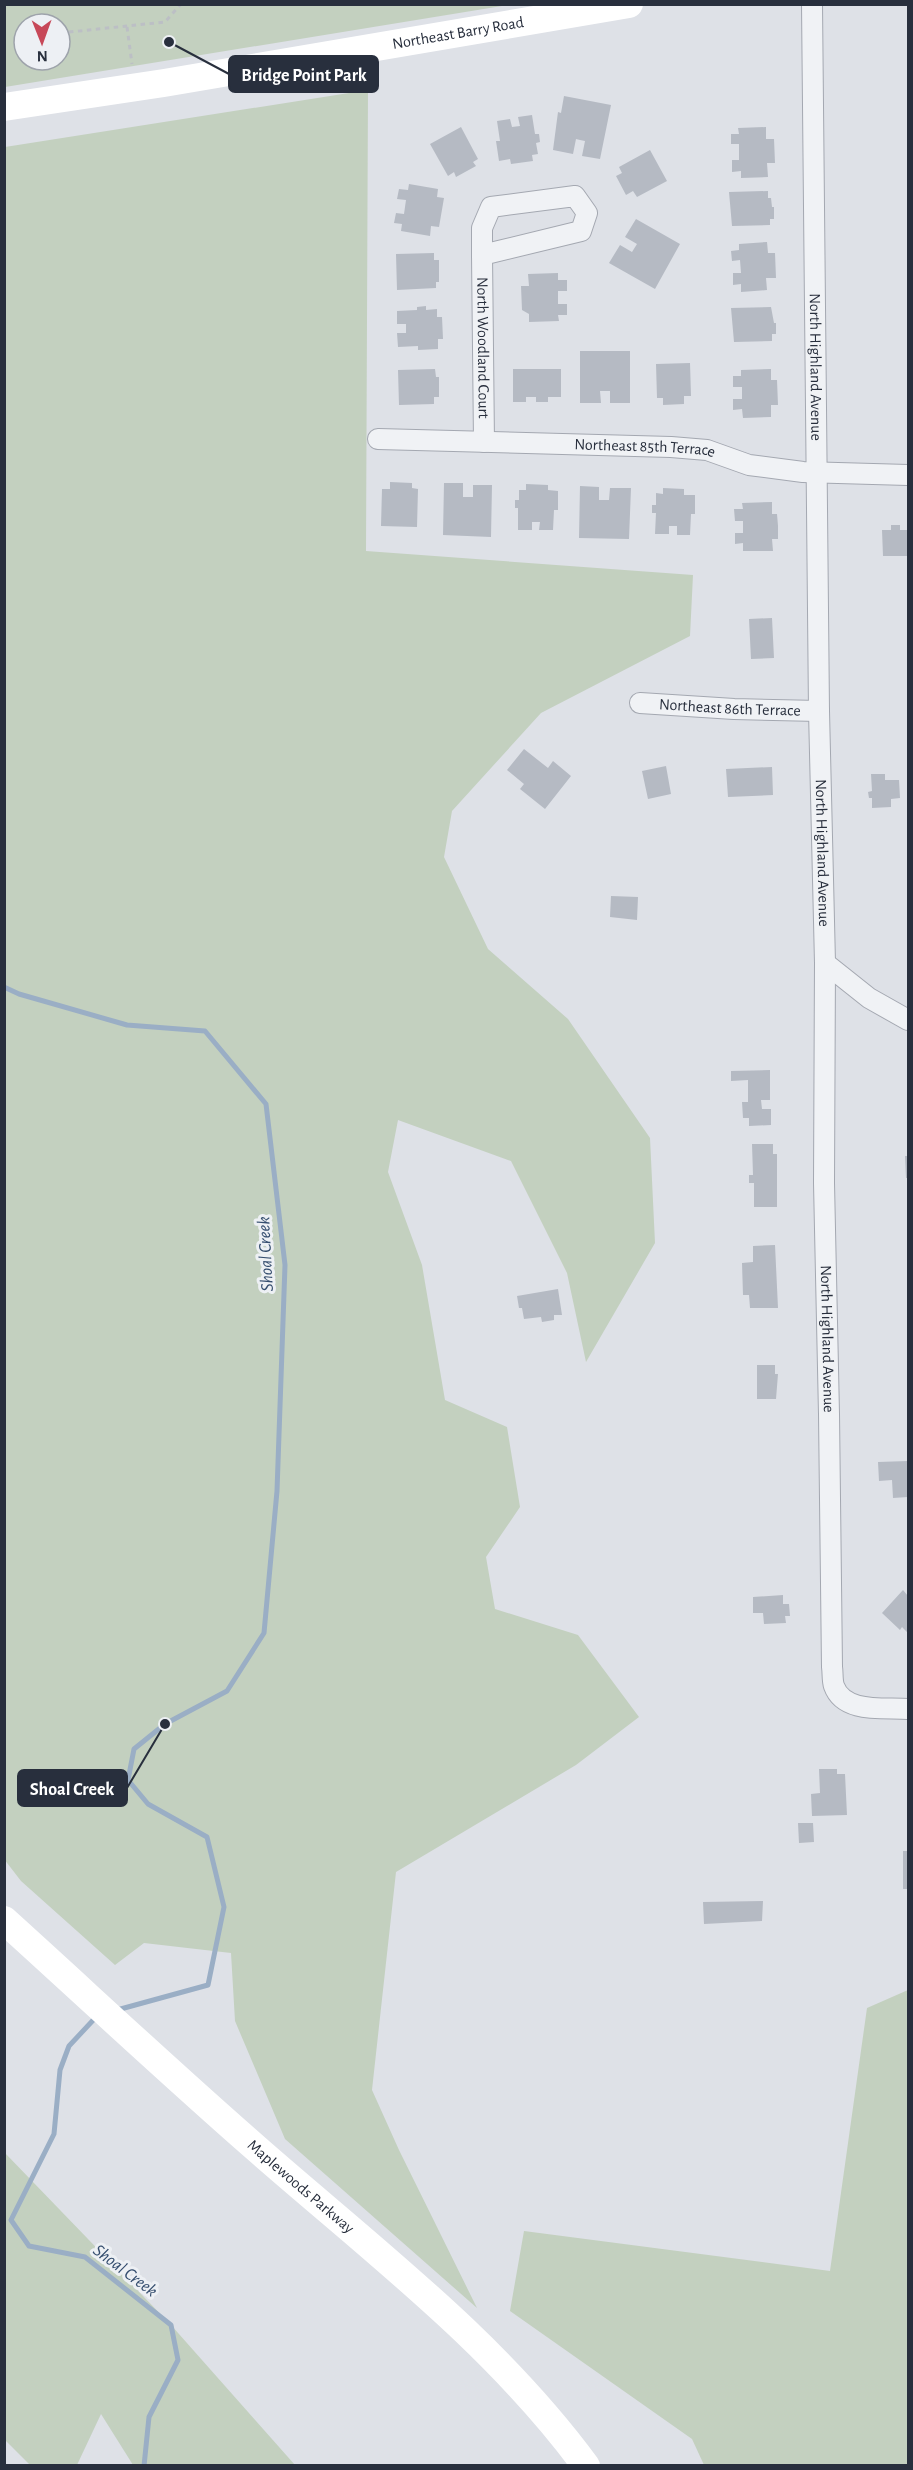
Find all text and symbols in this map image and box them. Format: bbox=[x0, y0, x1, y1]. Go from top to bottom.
north arrow bbox=[12, 12, 72, 72]
street label: Northeast Barry Road bbox=[391, 14, 525, 52]
text: N bbox=[37, 48, 48, 64]
callout: Bridge Point Park bbox=[229, 56, 378, 92]
text: Bridge Point Park bbox=[241, 67, 367, 85]
street label: North Woodland Court bbox=[474, 277, 492, 419]
street label: North Highland Avenue bbox=[807, 293, 824, 441]
street label: Northeast 85th Terrace bbox=[574, 436, 718, 460]
street label: Northeast 86th Terrace bbox=[658, 696, 801, 719]
street label: North Highland Avenue bbox=[813, 779, 832, 927]
water label: Shoal Creek bbox=[255, 1216, 277, 1292]
street label: North Highland Avenue bbox=[818, 1265, 837, 1413]
callout: Shoal Creek bbox=[18, 1770, 127, 1806]
text: Shoal Creek bbox=[30, 1781, 114, 1799]
street label: Maplewoods Parkway bbox=[245, 2137, 357, 2237]
water label: Shoal Creek bbox=[90, 2241, 160, 2301]

